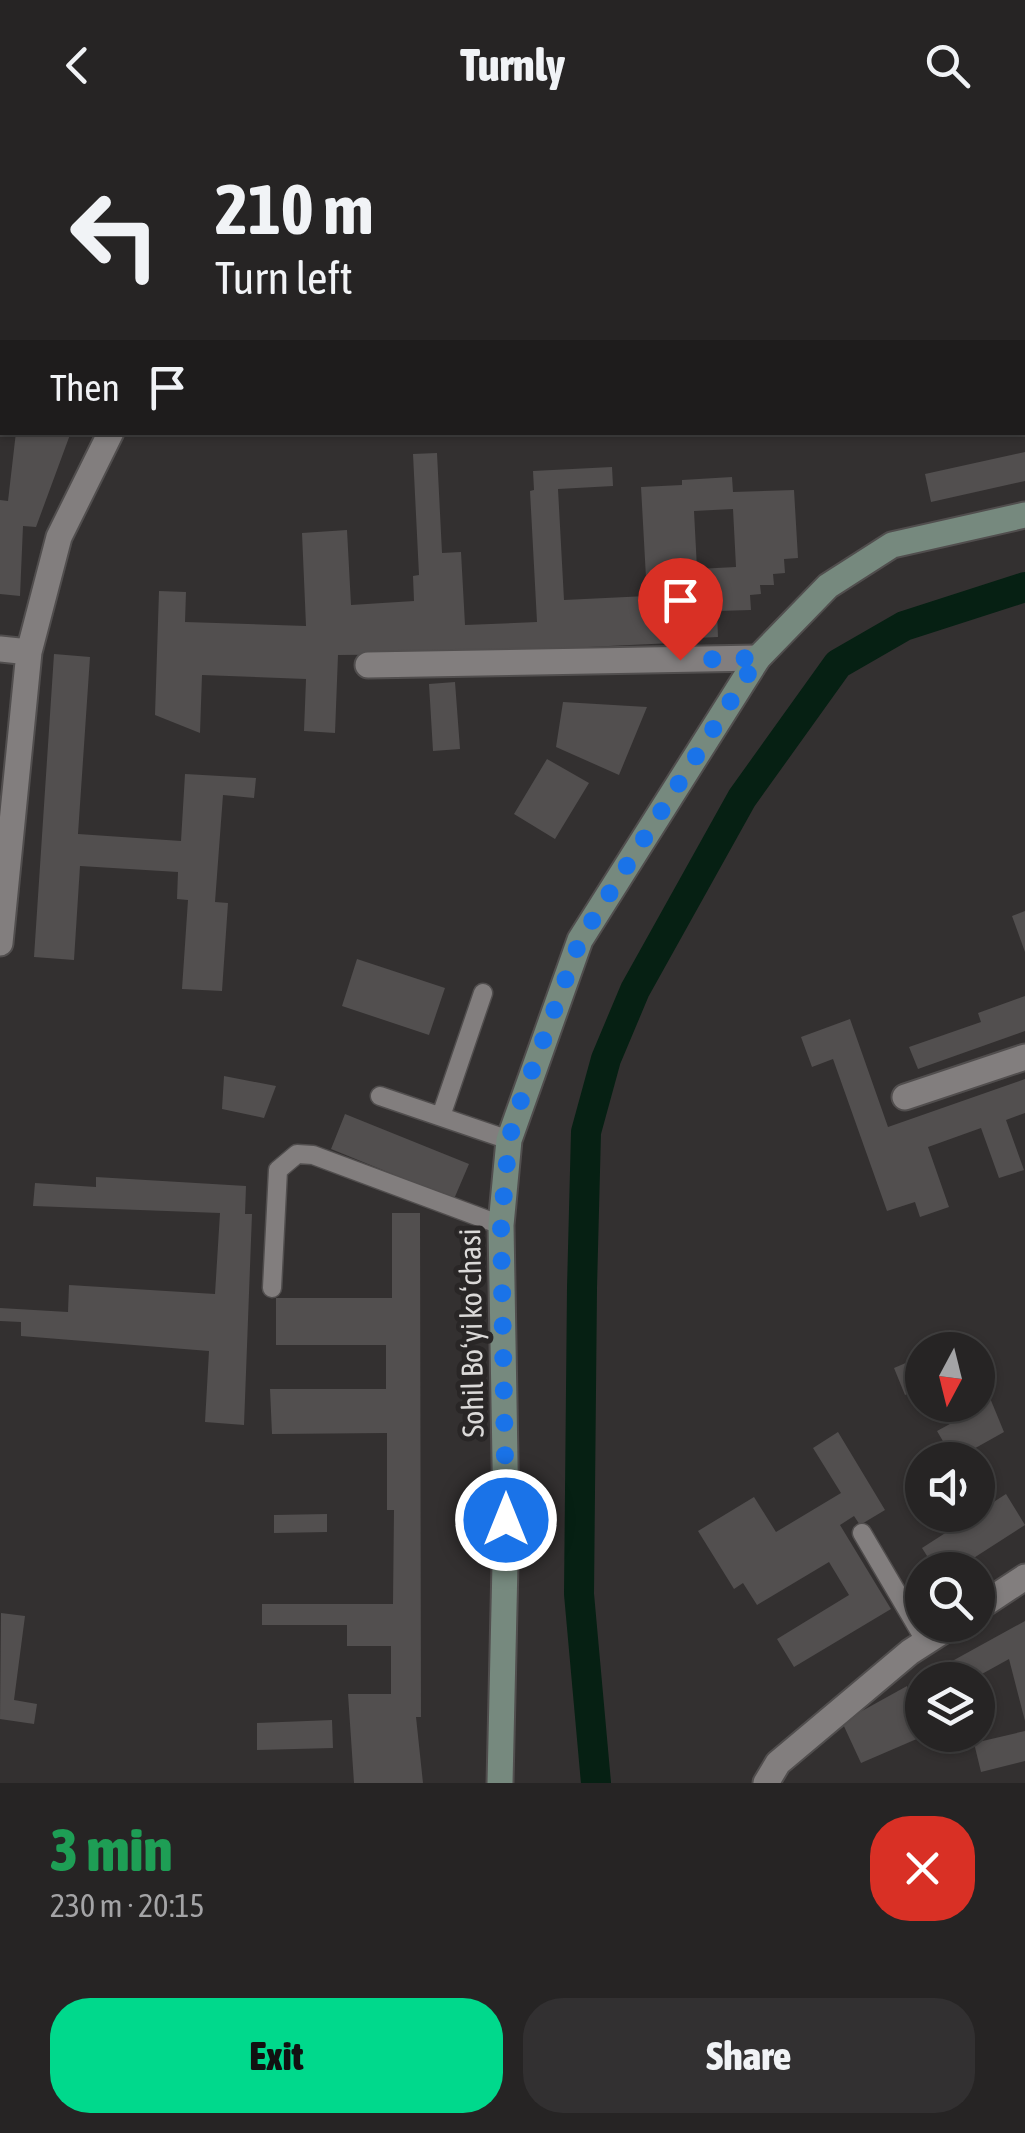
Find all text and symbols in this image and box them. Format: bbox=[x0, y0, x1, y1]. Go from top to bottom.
icon: back bbox=[50, 38, 105, 93]
icon: search bbox=[920, 38, 975, 93]
text: Turnly bbox=[460, 39, 565, 91]
text: 210 m bbox=[215, 169, 374, 249]
icon: left bbox=[50, 170, 180, 300]
text: Turn left bbox=[215, 252, 353, 304]
icon: arrive bbox=[140, 360, 195, 415]
text: Then bbox=[50, 366, 120, 409]
pin bbox=[638, 558, 723, 661]
icon: arrive bbox=[653, 573, 708, 628]
street label: Sohil Boʻyi koʻchasi bbox=[452, 1228, 490, 1438]
north arrow bbox=[905, 1332, 995, 1422]
map controls bbox=[905, 1332, 995, 1752]
button: sound bbox=[905, 1442, 995, 1532]
position arrow bbox=[454, 1468, 558, 1572]
button: search bbox=[905, 1552, 995, 1642]
button: layers bbox=[905, 1662, 995, 1752]
text: 3 min bbox=[50, 1815, 173, 1884]
button: close bbox=[870, 1816, 975, 1921]
text: 230 m · 20:15 bbox=[50, 1887, 205, 1924]
button: Exit bbox=[50, 1998, 503, 2113]
button: Share bbox=[523, 1998, 975, 2113]

